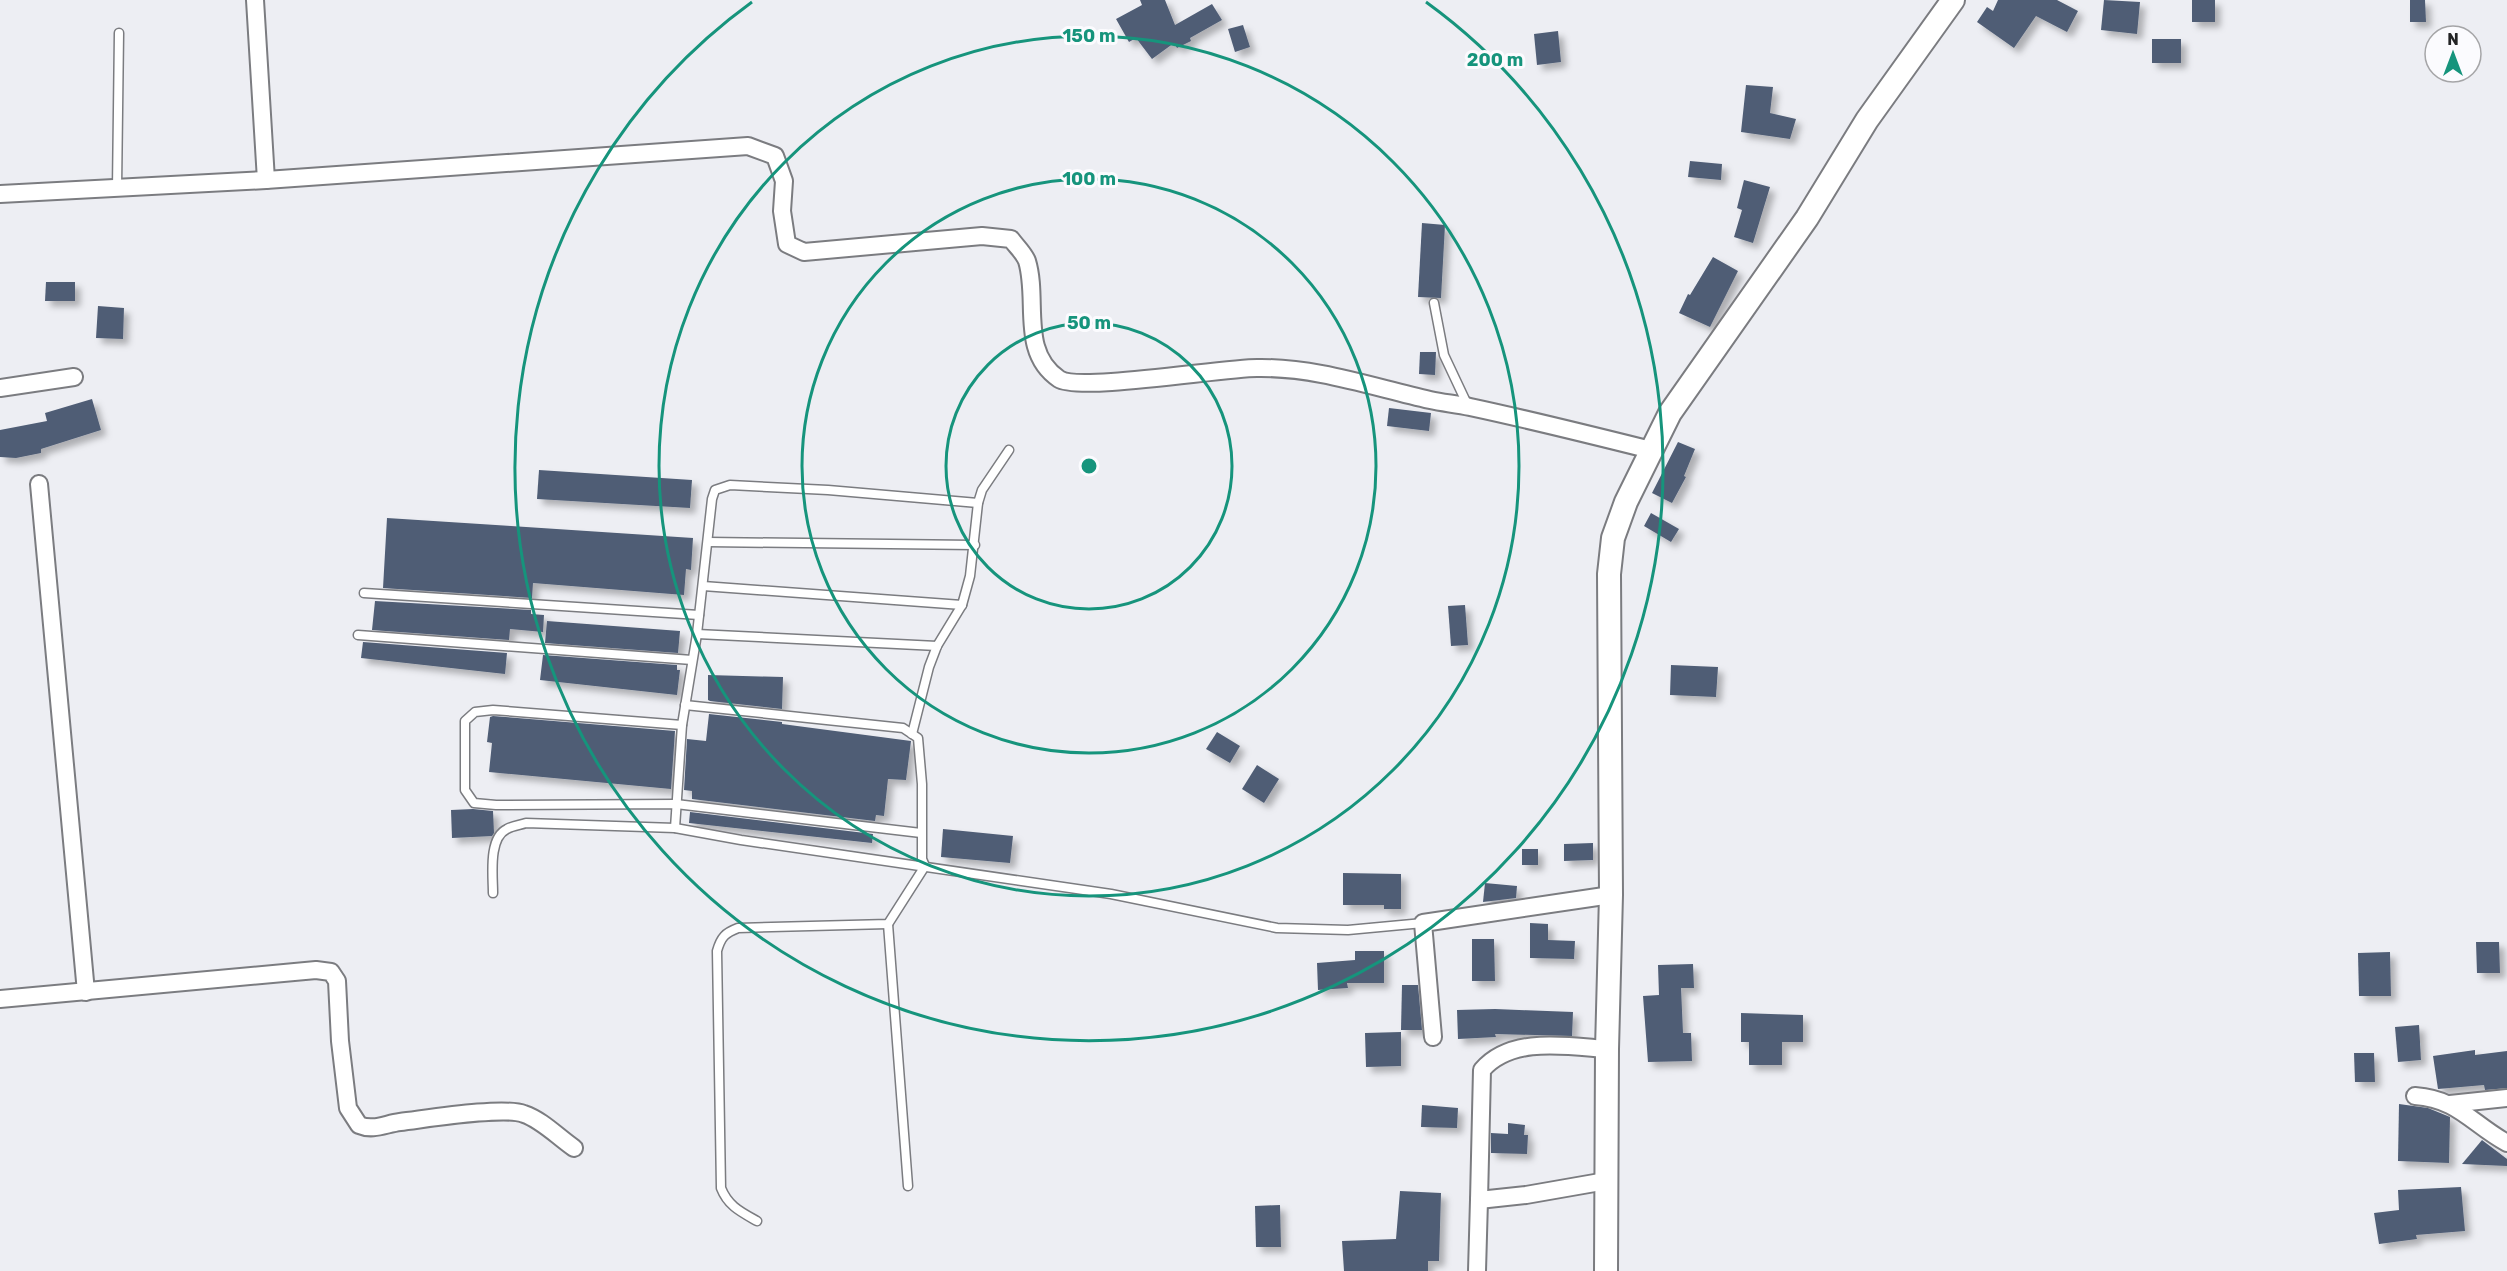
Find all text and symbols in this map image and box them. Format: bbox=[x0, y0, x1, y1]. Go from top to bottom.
north arrow bbox=[2423, 24, 2483, 84]
text: 150 m bbox=[1062, 25, 1116, 47]
text: N bbox=[2447, 30, 2459, 49]
text: 200 m bbox=[1467, 49, 1523, 71]
text: 100 m bbox=[1062, 168, 1116, 190]
text: 50 m bbox=[1067, 312, 1111, 334]
centre of rings bbox=[1079, 456, 1099, 476]

